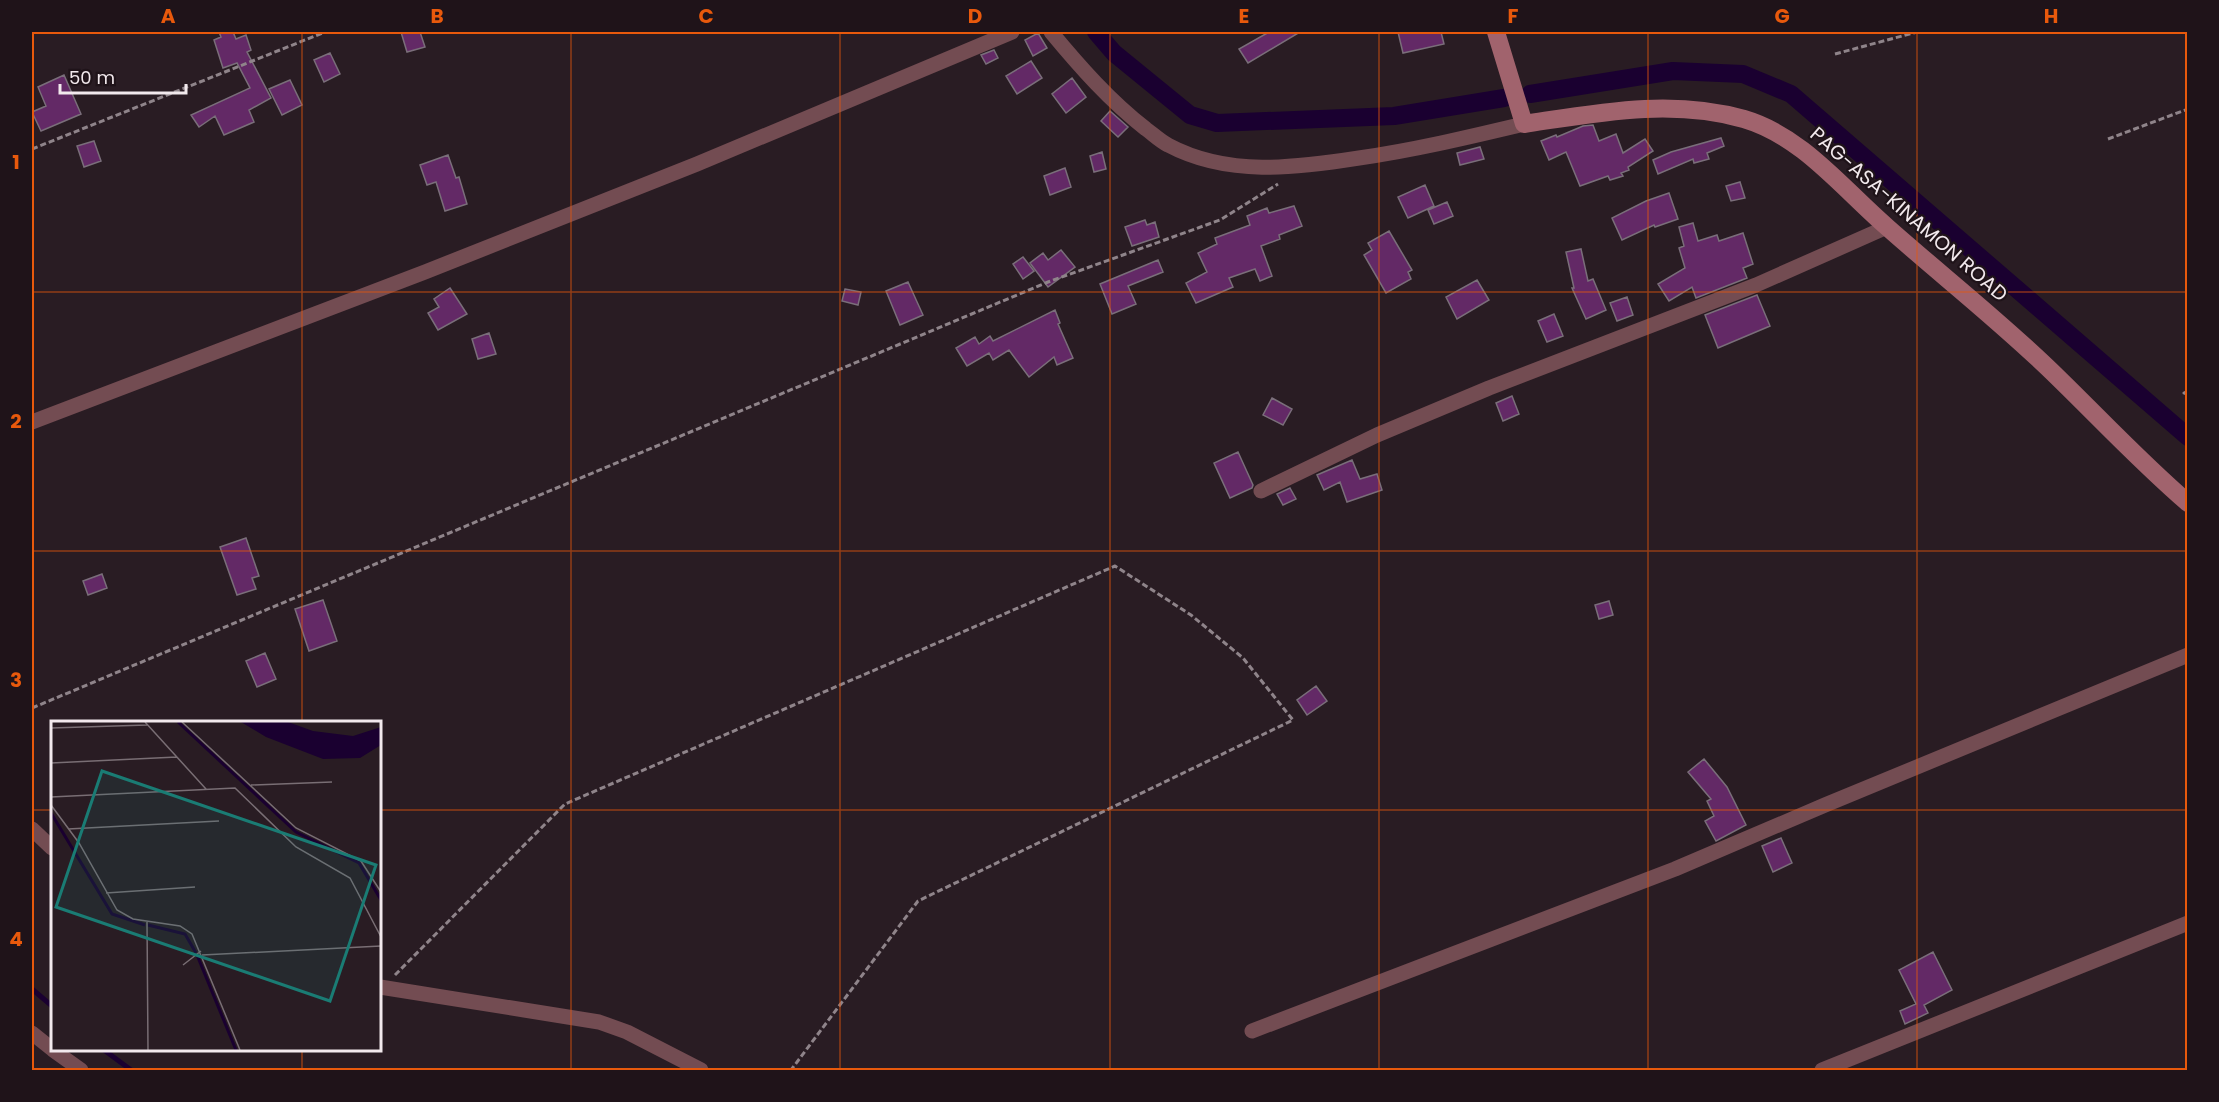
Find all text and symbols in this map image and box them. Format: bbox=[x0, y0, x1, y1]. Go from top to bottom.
text: A bbox=[161, 2, 176, 30]
text: B bbox=[430, 2, 444, 30]
text: C bbox=[698, 2, 714, 30]
text: D bbox=[968, 2, 982, 30]
text: E bbox=[1239, 2, 1249, 30]
text: F bbox=[1508, 2, 1519, 30]
text: G bbox=[1774, 2, 1790, 30]
text: H bbox=[2044, 2, 2058, 30]
scale bar bbox=[60, 57, 186, 95]
text: 50 m bbox=[69, 65, 115, 90]
street label: PAG-ASA-KINAMON ROAD bbox=[1804, 120, 2014, 308]
text: 1 bbox=[12, 148, 20, 176]
text: 2 bbox=[10, 407, 22, 435]
text: 3 bbox=[10, 666, 22, 694]
inset map bbox=[51, 721, 381, 1051]
text: 4 bbox=[9, 925, 23, 953]

